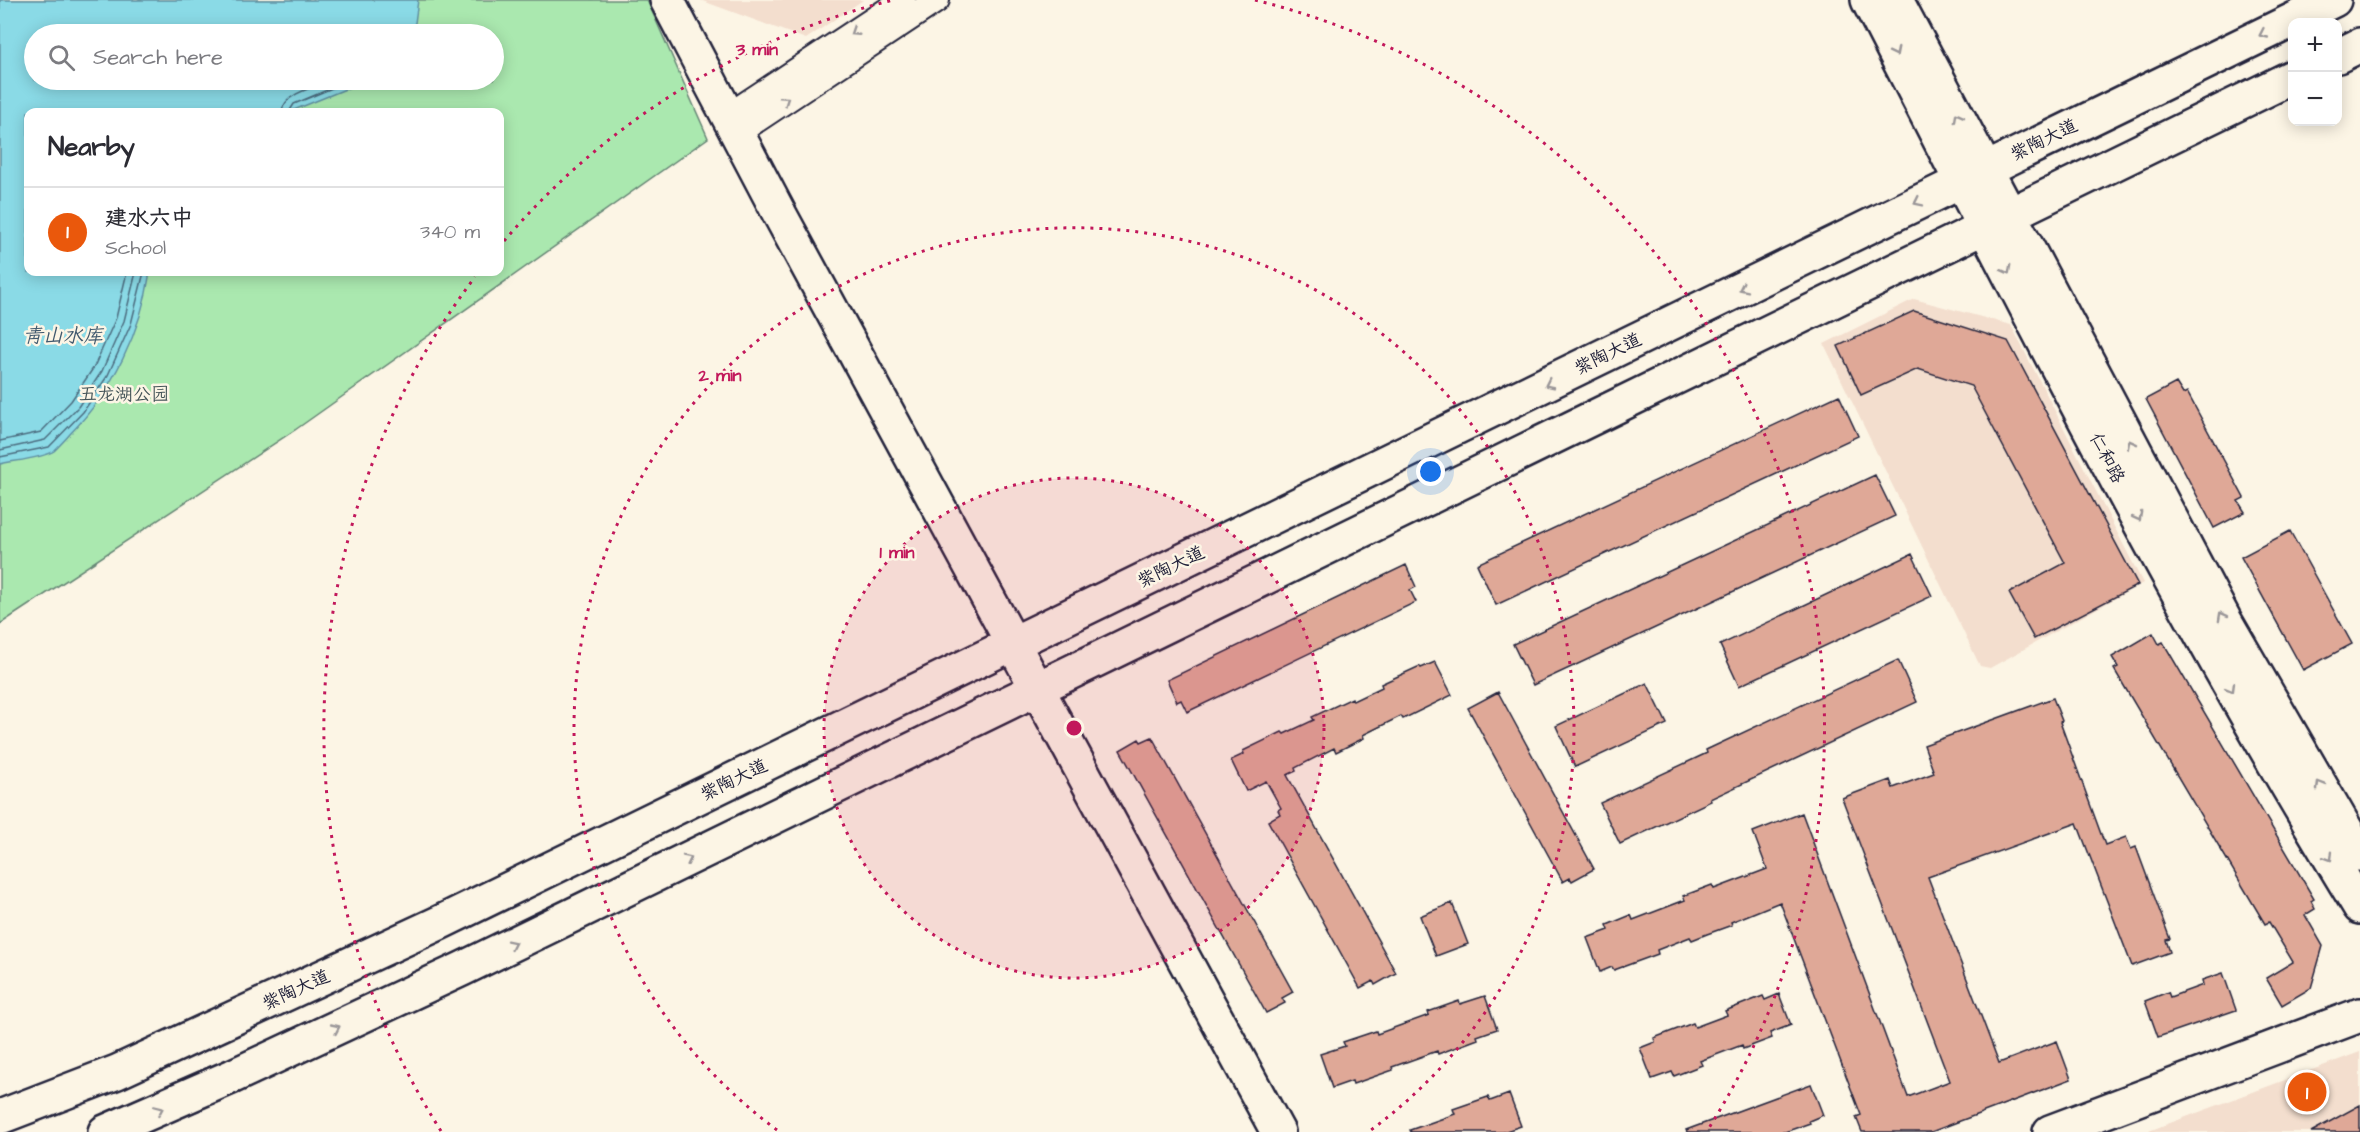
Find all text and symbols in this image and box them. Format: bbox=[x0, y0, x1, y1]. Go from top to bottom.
map controls bbox=[2288, 18, 2342, 126]
button: + bbox=[2288, 18, 2342, 72]
search box bbox=[24, 24, 504, 90]
one-way arrow bbox=[850, 25, 861, 36]
one-way arrow bbox=[2258, 27, 2269, 39]
text: 3 min bbox=[735, 37, 778, 62]
icon: search bbox=[45, 41, 78, 74]
text: Search here bbox=[93, 42, 223, 73]
one-way arrow bbox=[1888, 46, 1899, 56]
button: − bbox=[2288, 72, 2342, 126]
one-way arrow bbox=[779, 96, 790, 107]
one-way arrow bbox=[1954, 113, 1965, 124]
street label: 紫陶大道 bbox=[2006, 113, 2082, 167]
text: Nearby bbox=[48, 129, 135, 165]
one-way arrow bbox=[1913, 195, 1924, 207]
text: 建水六中 bbox=[105, 203, 193, 234]
text: 1 bbox=[66, 218, 69, 246]
text: 340 m bbox=[420, 218, 480, 246]
text: School bbox=[105, 234, 166, 262]
one-way arrow bbox=[2000, 264, 2011, 275]
one-way arrow bbox=[1738, 281, 1749, 293]
water label: 青山水库 bbox=[23, 322, 105, 350]
street label: 紫陶大道 bbox=[1570, 327, 1646, 381]
text: 2 min bbox=[697, 363, 742, 388]
one-way arrow bbox=[1544, 376, 1555, 388]
park label: 五龙湖公园 bbox=[79, 382, 169, 407]
street label: 仁和路 bbox=[2083, 428, 2131, 488]
one-way arrow bbox=[2127, 440, 2138, 450]
your location bbox=[1416, 457, 1445, 486]
one-way arrow bbox=[2131, 511, 2142, 521]
text: 1 min bbox=[879, 540, 915, 565]
street label: 紫陶大道 bbox=[1133, 540, 1209, 594]
one-way arrow bbox=[2218, 612, 2229, 622]
one-way arrow bbox=[2223, 682, 2235, 692]
centre of rings bbox=[1064, 718, 1084, 738]
street label: 紫陶大道 bbox=[696, 753, 772, 807]
one-way arrow bbox=[2315, 781, 2327, 791]
one-way arrow bbox=[2322, 850, 2334, 861]
one-way arrow bbox=[681, 855, 692, 867]
one-way arrow bbox=[506, 940, 517, 952]
street label: 紫陶大道 bbox=[258, 963, 334, 1017]
one-way arrow bbox=[330, 1024, 341, 1036]
pin: 1 bbox=[2288, 1070, 2326, 1114]
one-way arrow bbox=[153, 1105, 164, 1117]

